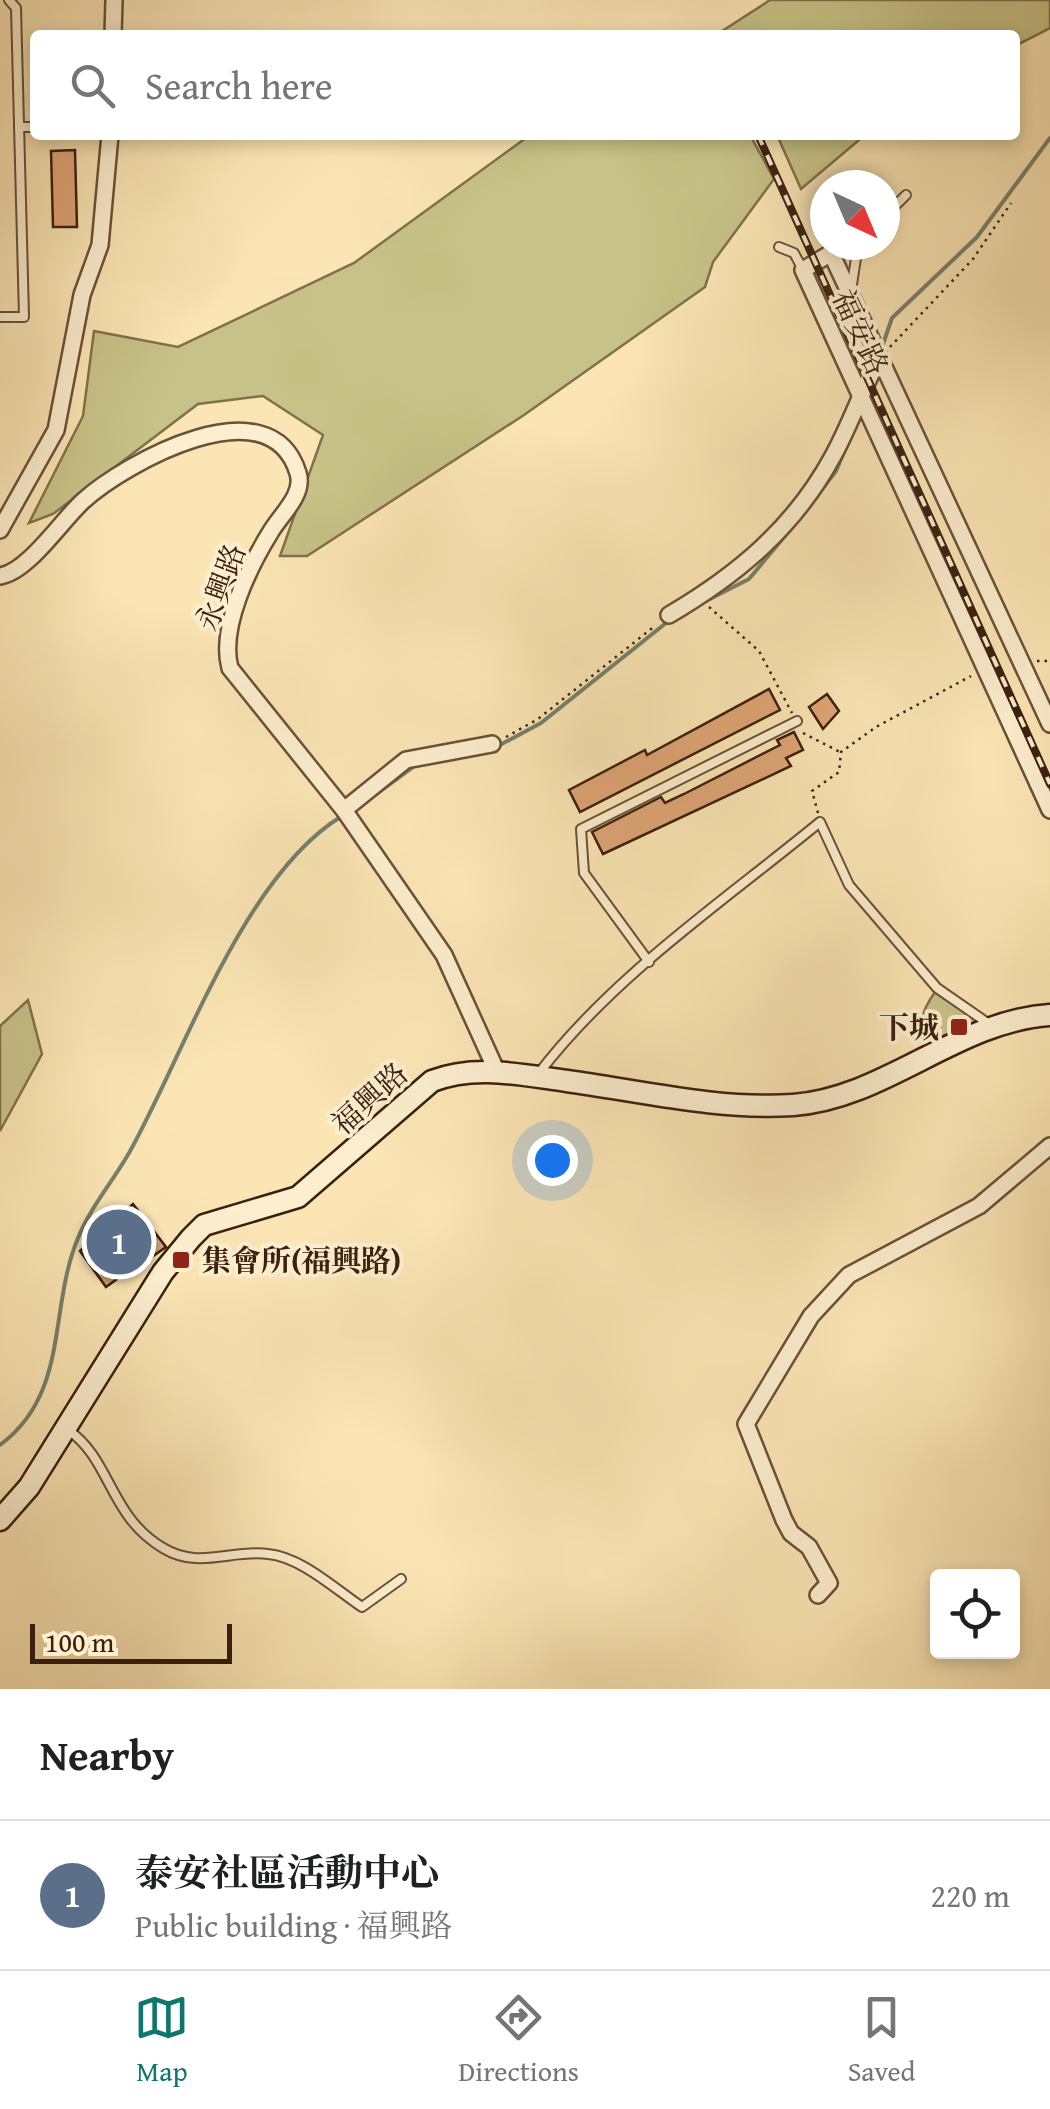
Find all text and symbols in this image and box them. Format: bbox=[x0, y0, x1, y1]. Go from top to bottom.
search box bbox=[30, 30, 1020, 140]
text: Search here bbox=[145, 57, 333, 113]
icon: search bbox=[65, 58, 120, 113]
north arrow bbox=[810, 170, 900, 260]
street label: 福安路 bbox=[822, 282, 900, 382]
street label: 永興路 bbox=[184, 537, 256, 637]
place label: 下城 bbox=[879, 1005, 939, 1049]
marker: 下城 bbox=[948, 1016, 970, 1038]
street label: 福興路 bbox=[321, 1052, 417, 1144]
your location bbox=[527, 1135, 578, 1186]
pin: 1 bbox=[86, 1204, 152, 1280]
place label: 集會所(福興路) bbox=[201, 1238, 401, 1282]
marker: 集會所(福興路) bbox=[170, 1249, 192, 1271]
map controls bbox=[930, 1569, 1020, 1659]
button: locate bbox=[930, 1569, 1020, 1659]
scale bar bbox=[30, 1619, 232, 1664]
text: 100 m bbox=[45, 1621, 114, 1662]
text: Nearby bbox=[40, 1724, 174, 1785]
text: 泰安社區活動中心 bbox=[135, 1844, 439, 1900]
text: 1 bbox=[64, 1872, 81, 1919]
text: 220 m bbox=[931, 1872, 1010, 1919]
text: Public building · 福興路 bbox=[135, 1902, 453, 1949]
tab: Map bbox=[134, 1990, 189, 2091]
tab: Directions bbox=[458, 1990, 579, 2091]
tab: Saved bbox=[848, 1990, 916, 2091]

